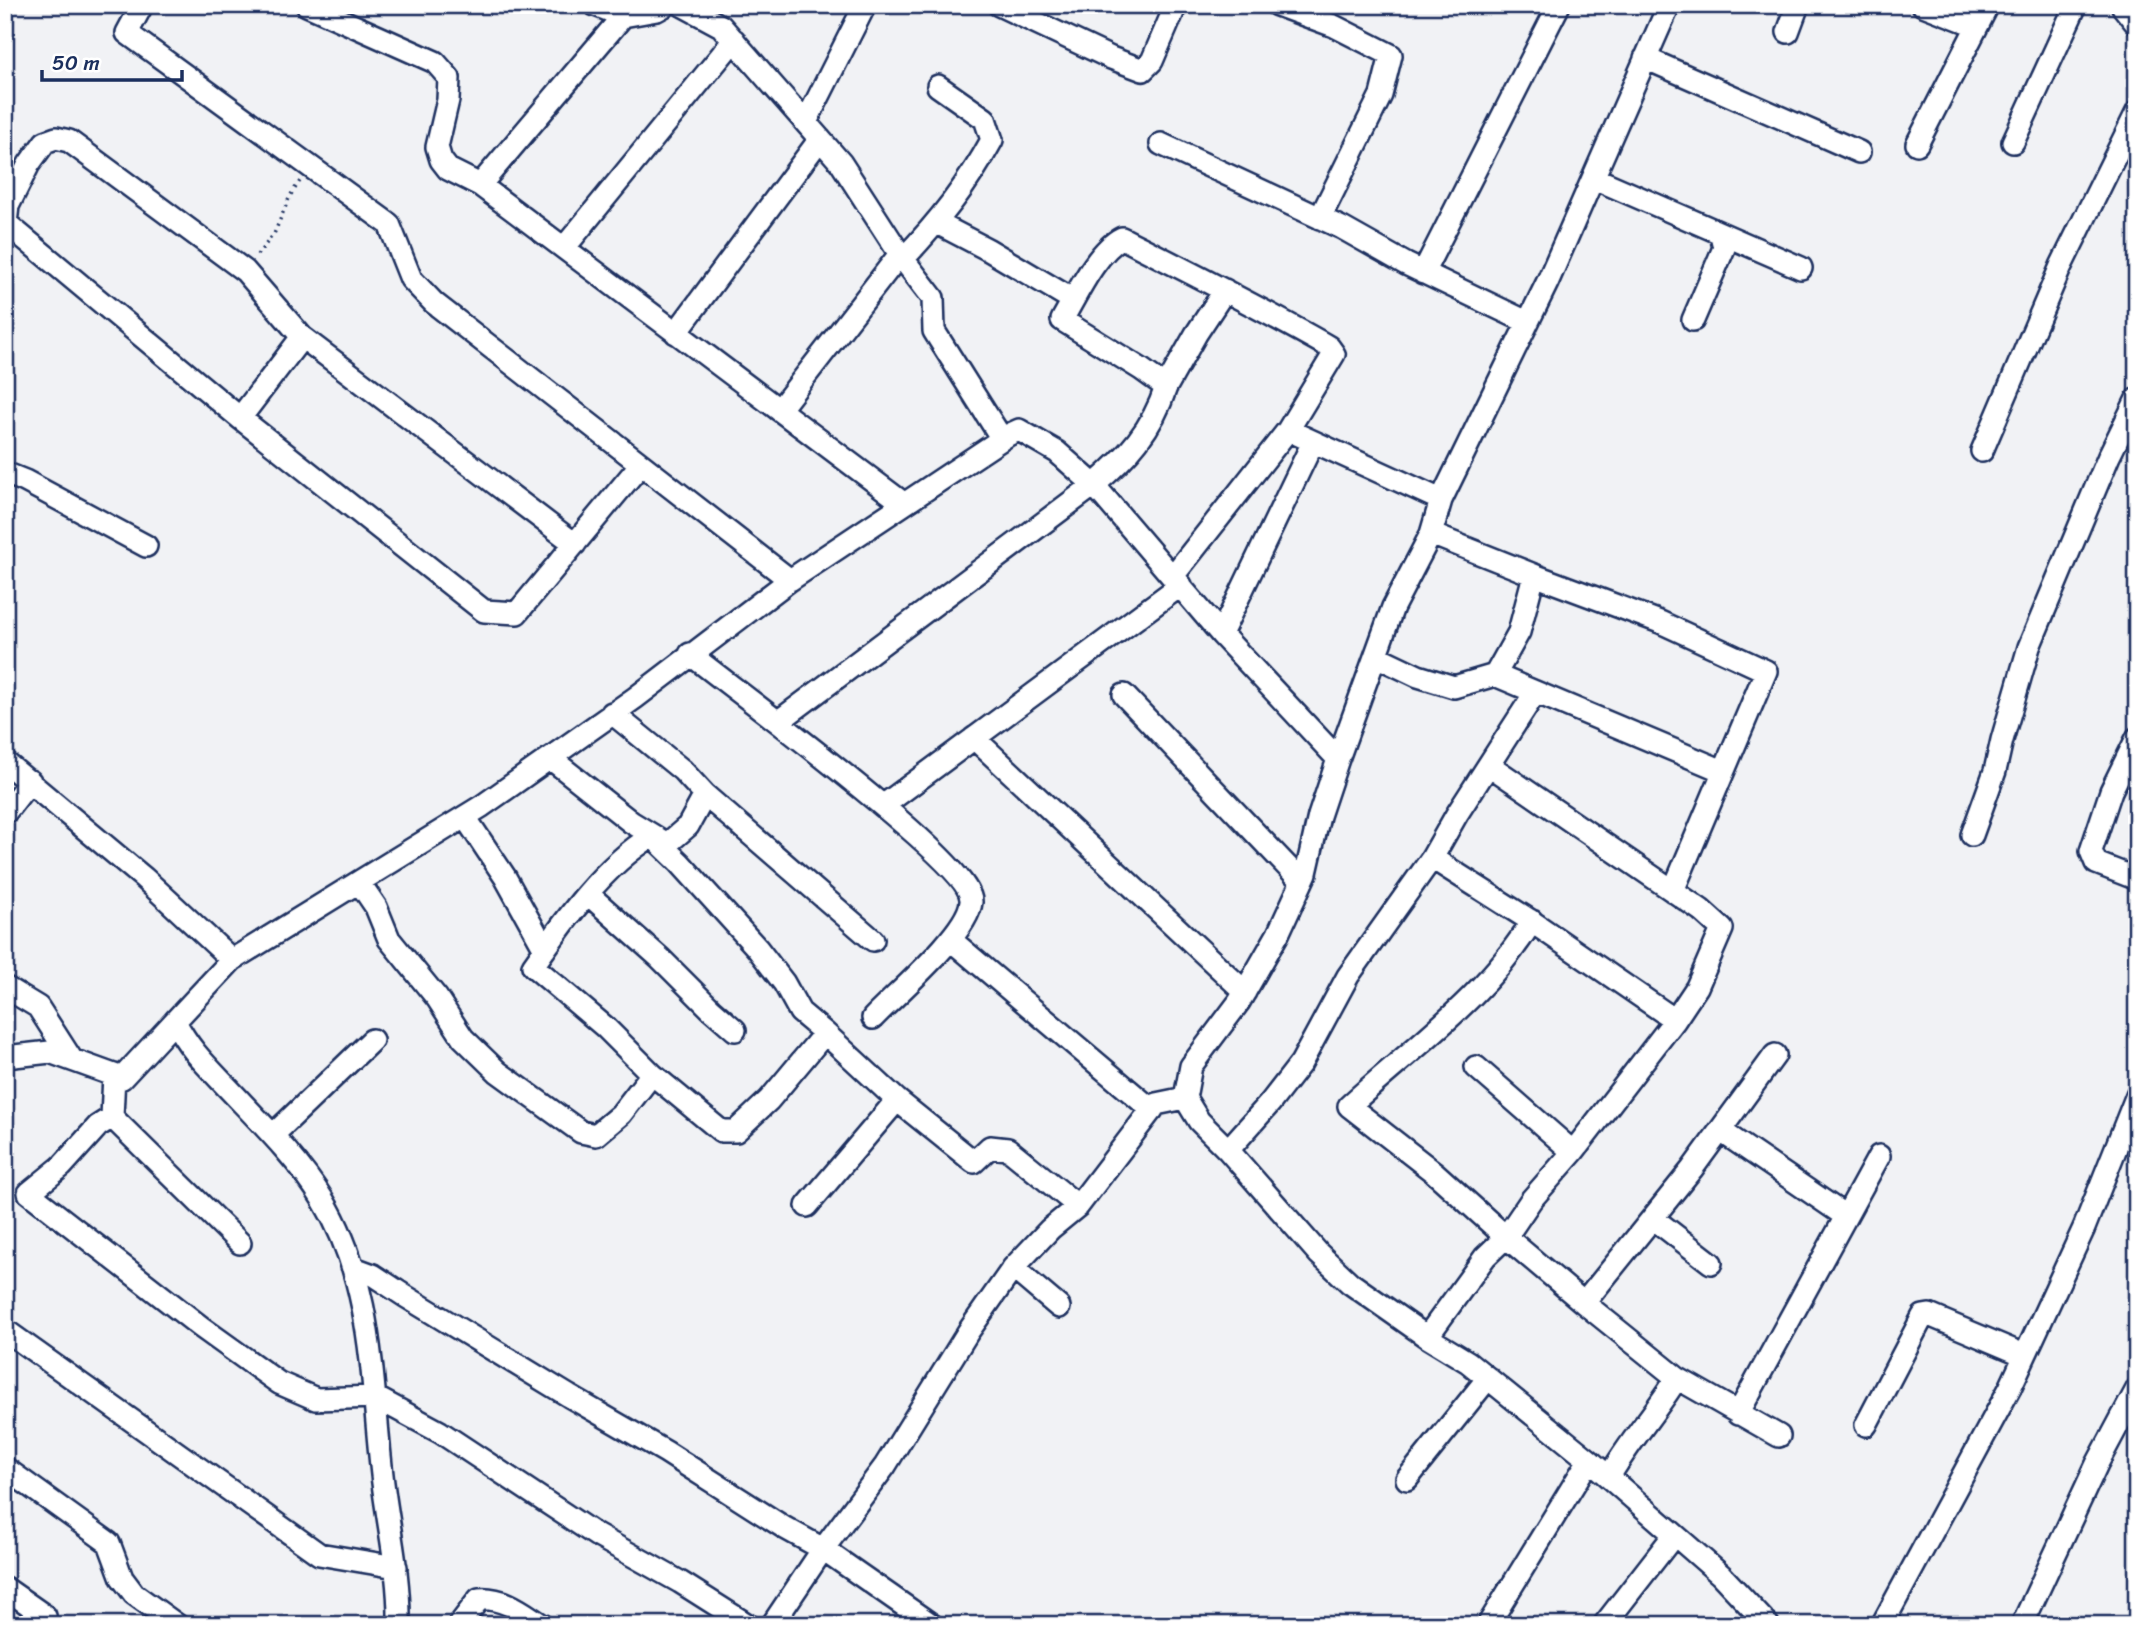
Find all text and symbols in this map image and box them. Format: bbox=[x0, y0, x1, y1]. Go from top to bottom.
scale bar bbox=[42, 38, 182, 82]
text: 50 m bbox=[52, 44, 100, 82]

